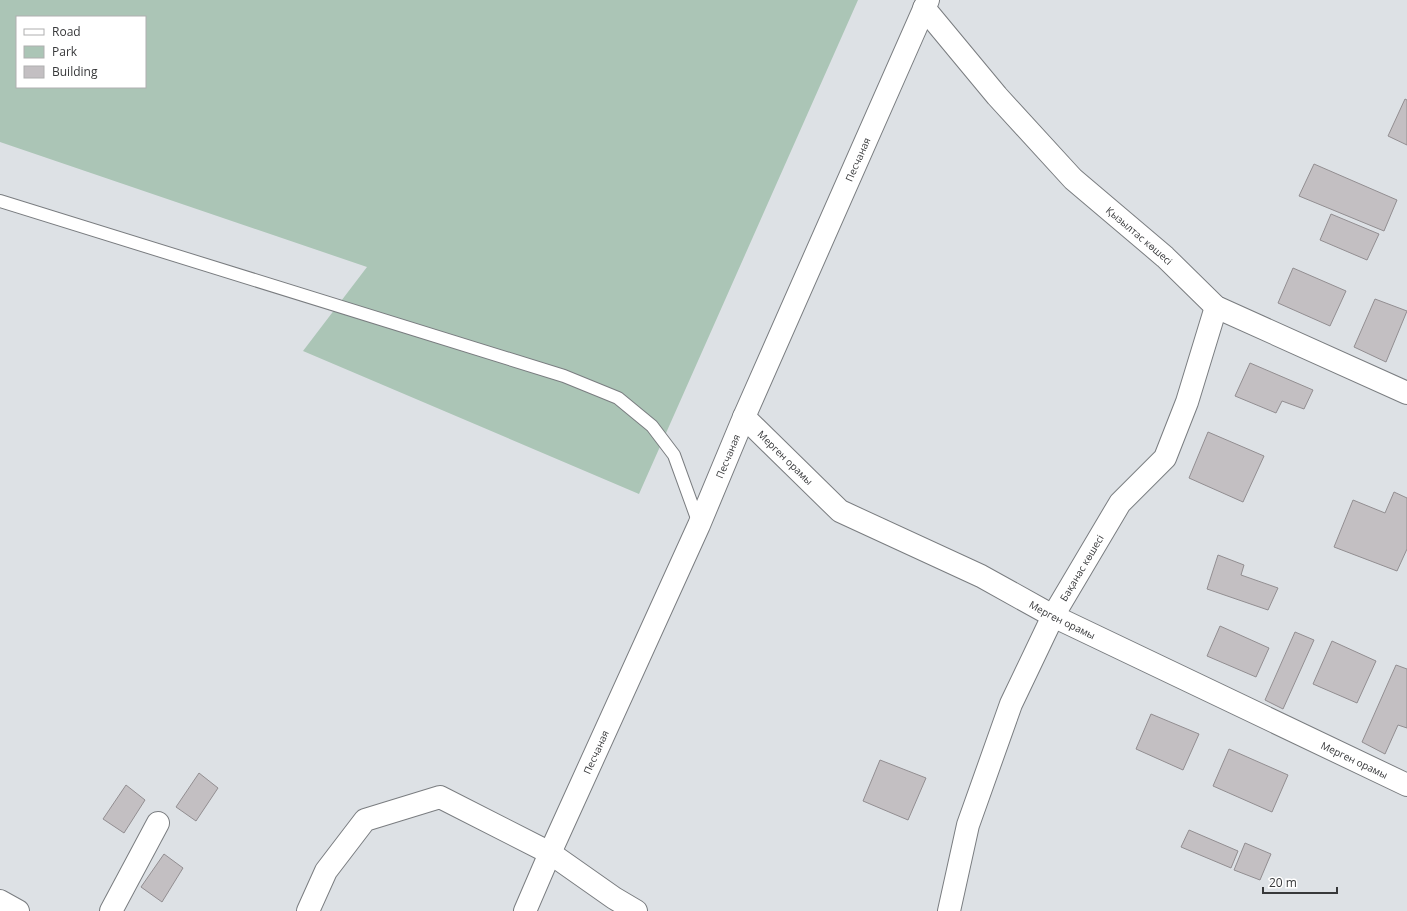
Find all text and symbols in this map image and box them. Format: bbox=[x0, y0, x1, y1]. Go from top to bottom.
legend bbox=[16, 16, 146, 88]
text: Road bbox=[52, 23, 81, 40]
text: Park bbox=[52, 43, 78, 60]
text: Building bbox=[52, 63, 98, 80]
street label: Песчаная bbox=[842, 135, 874, 184]
street label: Қызылтас көшесі bbox=[1103, 203, 1176, 268]
street label: Мерген орамы bbox=[755, 427, 816, 488]
street label: Песчаная bbox=[712, 432, 743, 480]
street label: Бақанас көшесі bbox=[1056, 532, 1107, 604]
street label: Мерген орамы bbox=[1027, 597, 1098, 642]
street label: Песчаная bbox=[580, 728, 612, 776]
street label: Мерген орамы bbox=[1319, 738, 1390, 782]
scale bar bbox=[1263, 869, 1337, 895]
text: 20 m bbox=[1269, 874, 1297, 891]

